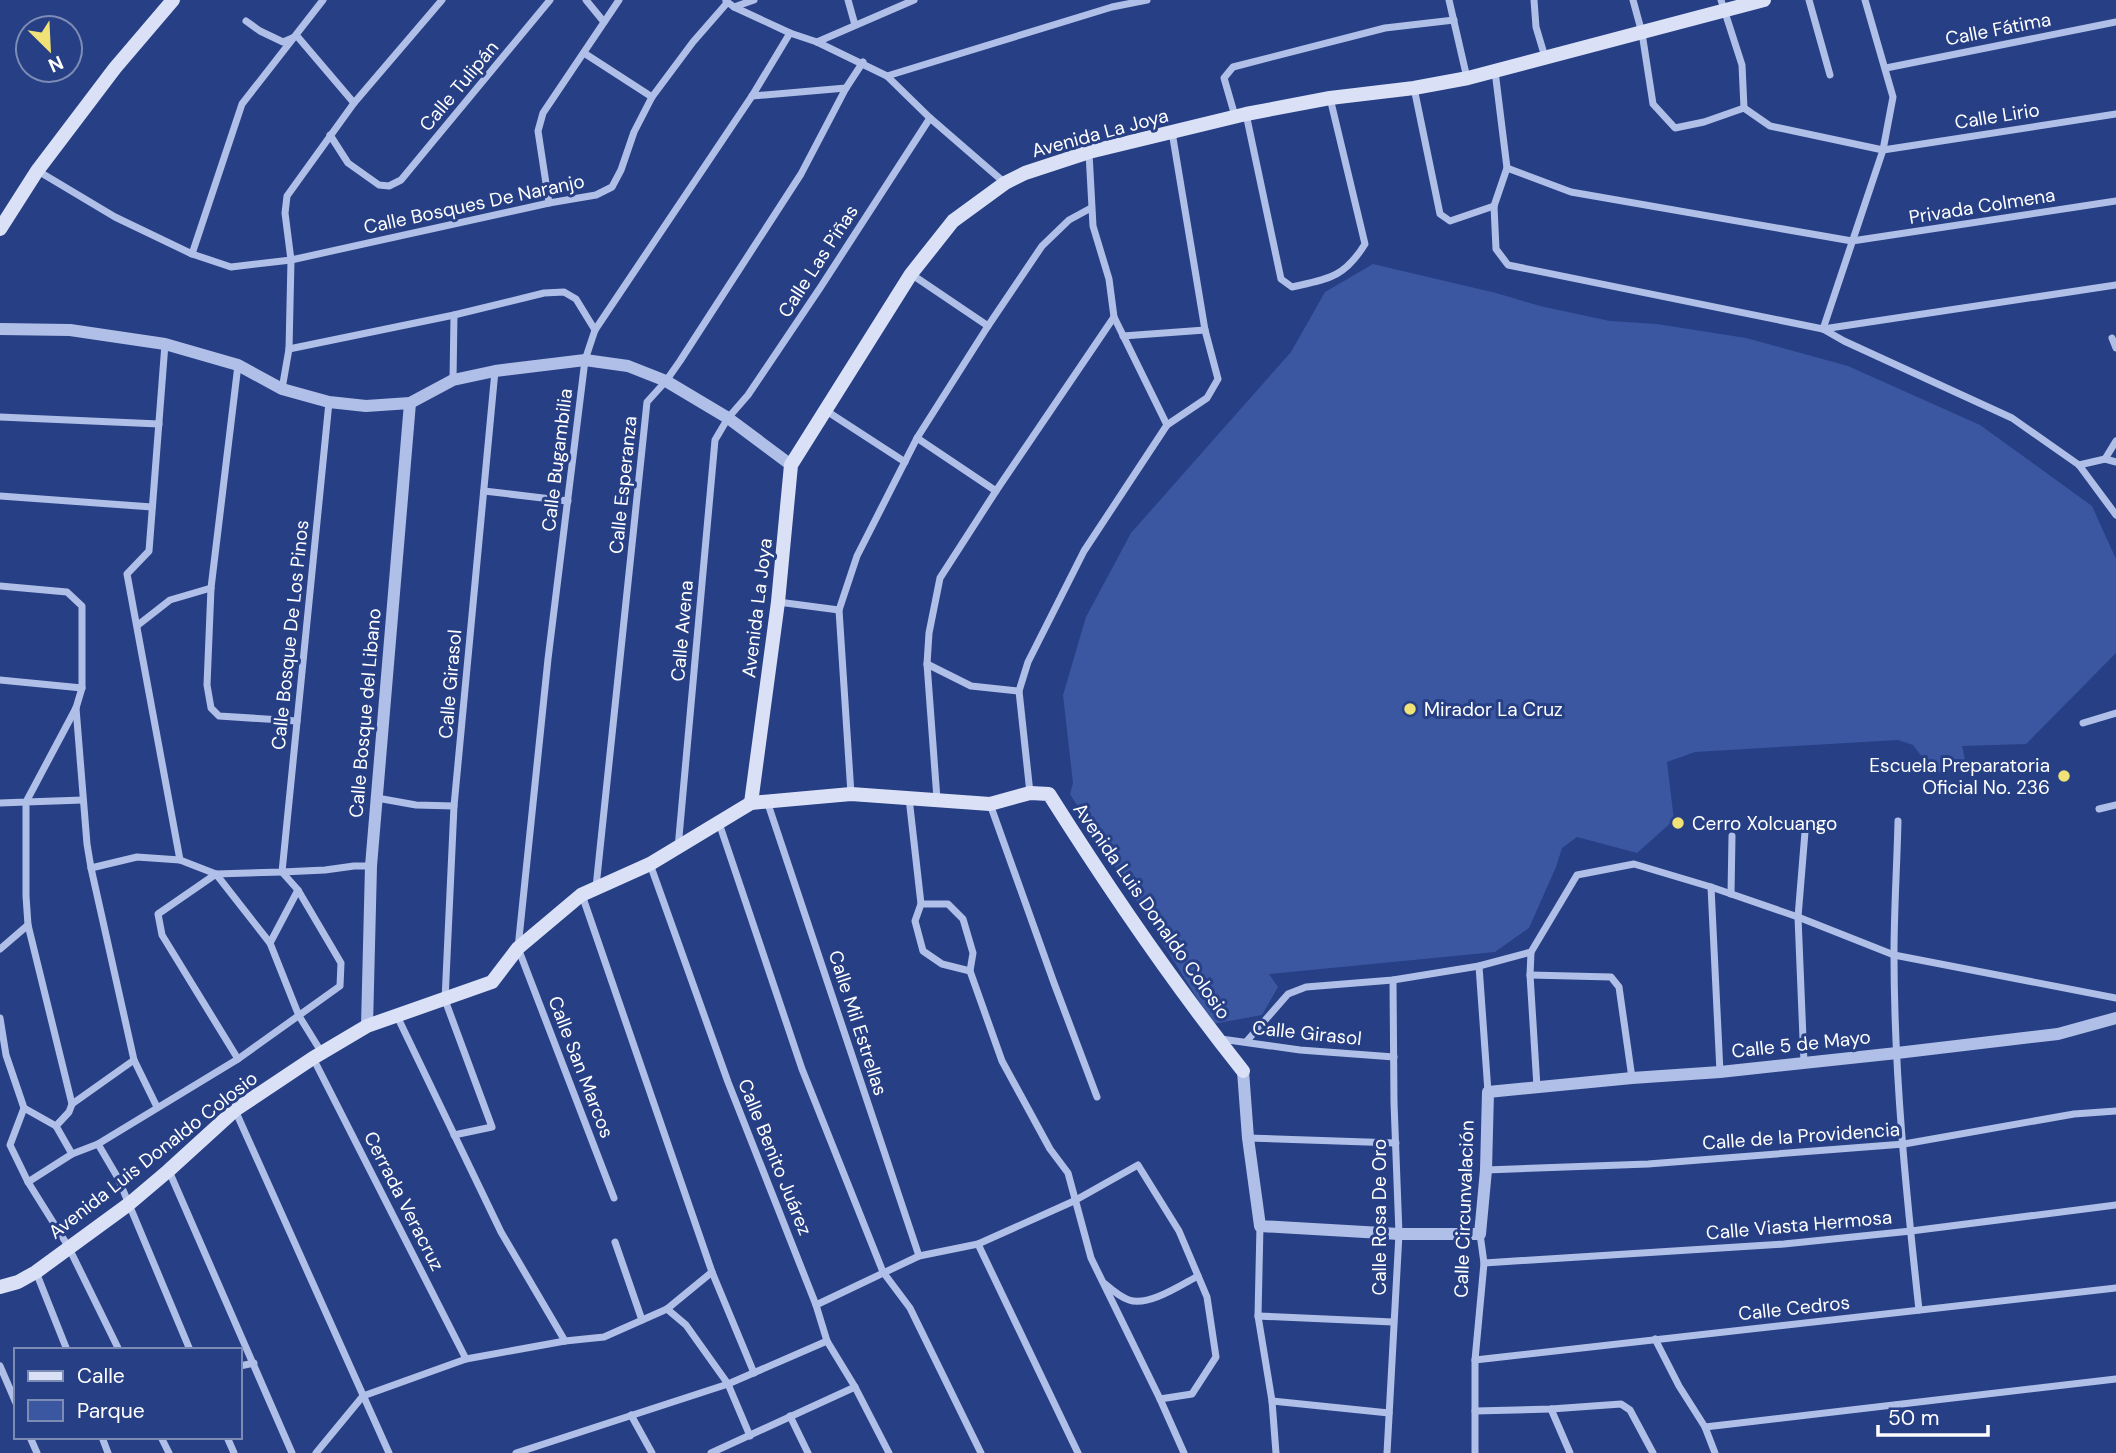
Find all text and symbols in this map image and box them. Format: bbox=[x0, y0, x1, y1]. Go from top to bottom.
street label: Calle Fátima bbox=[1943, 7, 2053, 51]
north arrow bbox=[14, 14, 84, 84]
street label: Calle Tulipán bbox=[414, 36, 504, 136]
text: N bbox=[44, 50, 67, 78]
street label: Calle Lirio bbox=[1953, 97, 2041, 135]
street label: Avenida La Joya bbox=[1029, 103, 1171, 163]
street label: Calle Bosques De Naranjo bbox=[361, 168, 587, 240]
street label: Privada Colmena bbox=[1907, 182, 2057, 230]
street label: Calle Las Piñas bbox=[772, 200, 864, 322]
street label: Calle Bugambilia bbox=[536, 387, 578, 533]
street label: Calle Esperanza bbox=[603, 415, 643, 555]
street label: Calle Bosque De Los Pinos bbox=[266, 519, 314, 751]
street label: Avenida La Joya bbox=[736, 537, 778, 679]
street label: Calle Avena bbox=[665, 579, 699, 683]
street label: Calle Bosque del Libano bbox=[343, 607, 387, 819]
street label: Calle Girasol bbox=[433, 628, 467, 740]
place label: Mirador La Cruz bbox=[1424, 697, 1563, 722]
marker: Mirador La Cruz bbox=[1402, 701, 1418, 717]
place label: Escuela Preparatoria Oficial No. 236 bbox=[1869, 753, 2050, 800]
marker: Escuela Preparatoria Oficial No. 236 bbox=[2056, 768, 2072, 784]
street label: Avenida Luis Donaldo Colosio bbox=[1068, 798, 1236, 1024]
place label: Cerro Xolcuango bbox=[1692, 811, 1837, 836]
marker: Cerro Xolcuango bbox=[1670, 815, 1686, 831]
street label: Calle Mil Estrellas bbox=[823, 947, 893, 1099]
street label: Calle San Marcos bbox=[542, 992, 620, 1142]
street label: Calle Girasol bbox=[1251, 1015, 1363, 1051]
street label: Calle 5 de Mayo bbox=[1730, 1024, 1872, 1064]
street label: Avenida Luis Donaldo Colosio bbox=[43, 1066, 263, 1244]
street label: Calle Benito Juárez bbox=[732, 1075, 818, 1239]
street label: Calle de la Providencia bbox=[1701, 1117, 1901, 1155]
street label: Calle Circunvalación bbox=[1448, 1120, 1480, 1298]
street label: Cerrada Veracruz bbox=[358, 1127, 450, 1275]
street label: Calle Rosa De Oro bbox=[1367, 1139, 1392, 1295]
street label: Calle Viasta Hermosa bbox=[1705, 1204, 1893, 1246]
street label: Calle Cedros bbox=[1737, 1290, 1851, 1326]
legend bbox=[14, 1348, 242, 1439]
text: Calle bbox=[77, 1362, 125, 1390]
scale bar bbox=[1878, 1394, 1988, 1438]
text: Parque bbox=[77, 1397, 145, 1425]
text: 50 m bbox=[1888, 1404, 1939, 1432]

